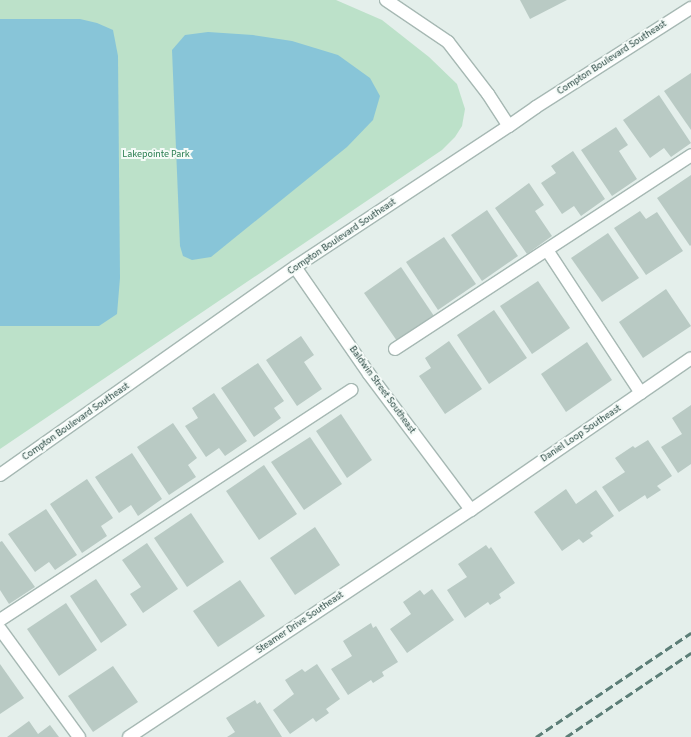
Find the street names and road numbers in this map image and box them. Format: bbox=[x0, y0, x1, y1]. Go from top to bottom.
street label: Compton Boulevard Southeast bbox=[555, 18, 669, 98]
street label: Compton Boulevard Southeast bbox=[286, 196, 398, 278]
street label: Baldwin Street Southeast bbox=[346, 344, 418, 436]
street label: Compton Boulevard Southeast bbox=[20, 380, 132, 464]
street label: Daniel Loop Southeast bbox=[539, 403, 623, 465]
street label: Steamer Drive Southeast bbox=[254, 589, 346, 657]

